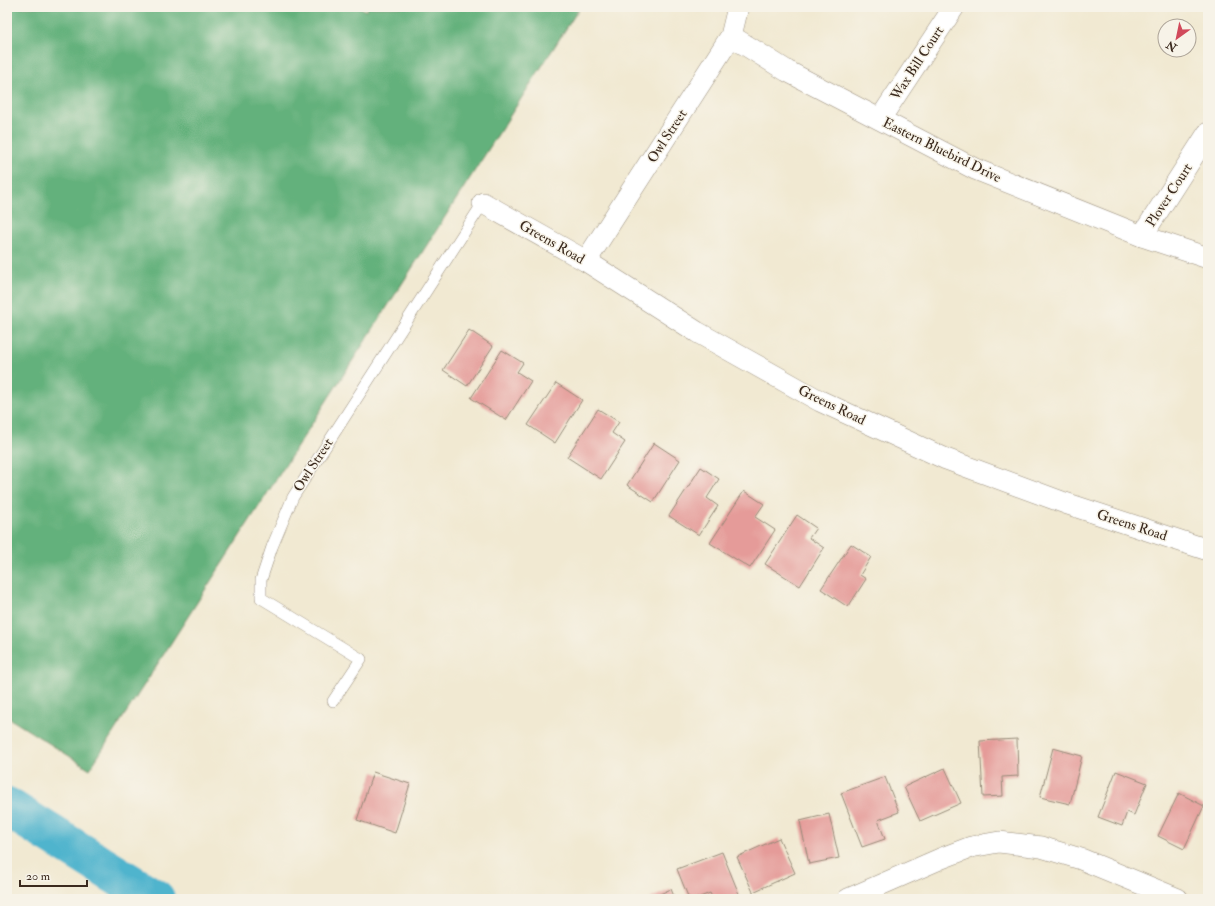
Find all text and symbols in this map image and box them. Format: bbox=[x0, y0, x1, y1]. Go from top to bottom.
north arrow bbox=[1157, 18, 1197, 58]
street label: Wax Bill Court bbox=[886, 22, 947, 104]
text: N bbox=[1163, 37, 1180, 55]
street label: Owl Street bbox=[643, 106, 691, 166]
street label: Eastern Bluebird Drive bbox=[880, 114, 1004, 186]
street label: Plover Court bbox=[1142, 160, 1196, 230]
street label: Greens Road bbox=[516, 216, 588, 268]
street label: Greens Road bbox=[796, 381, 869, 429]
street label: Owl Street bbox=[289, 435, 337, 495]
street label: Greens Road bbox=[1095, 506, 1169, 544]
scale bar bbox=[20, 862, 87, 888]
text: 20 m bbox=[26, 869, 51, 884]

